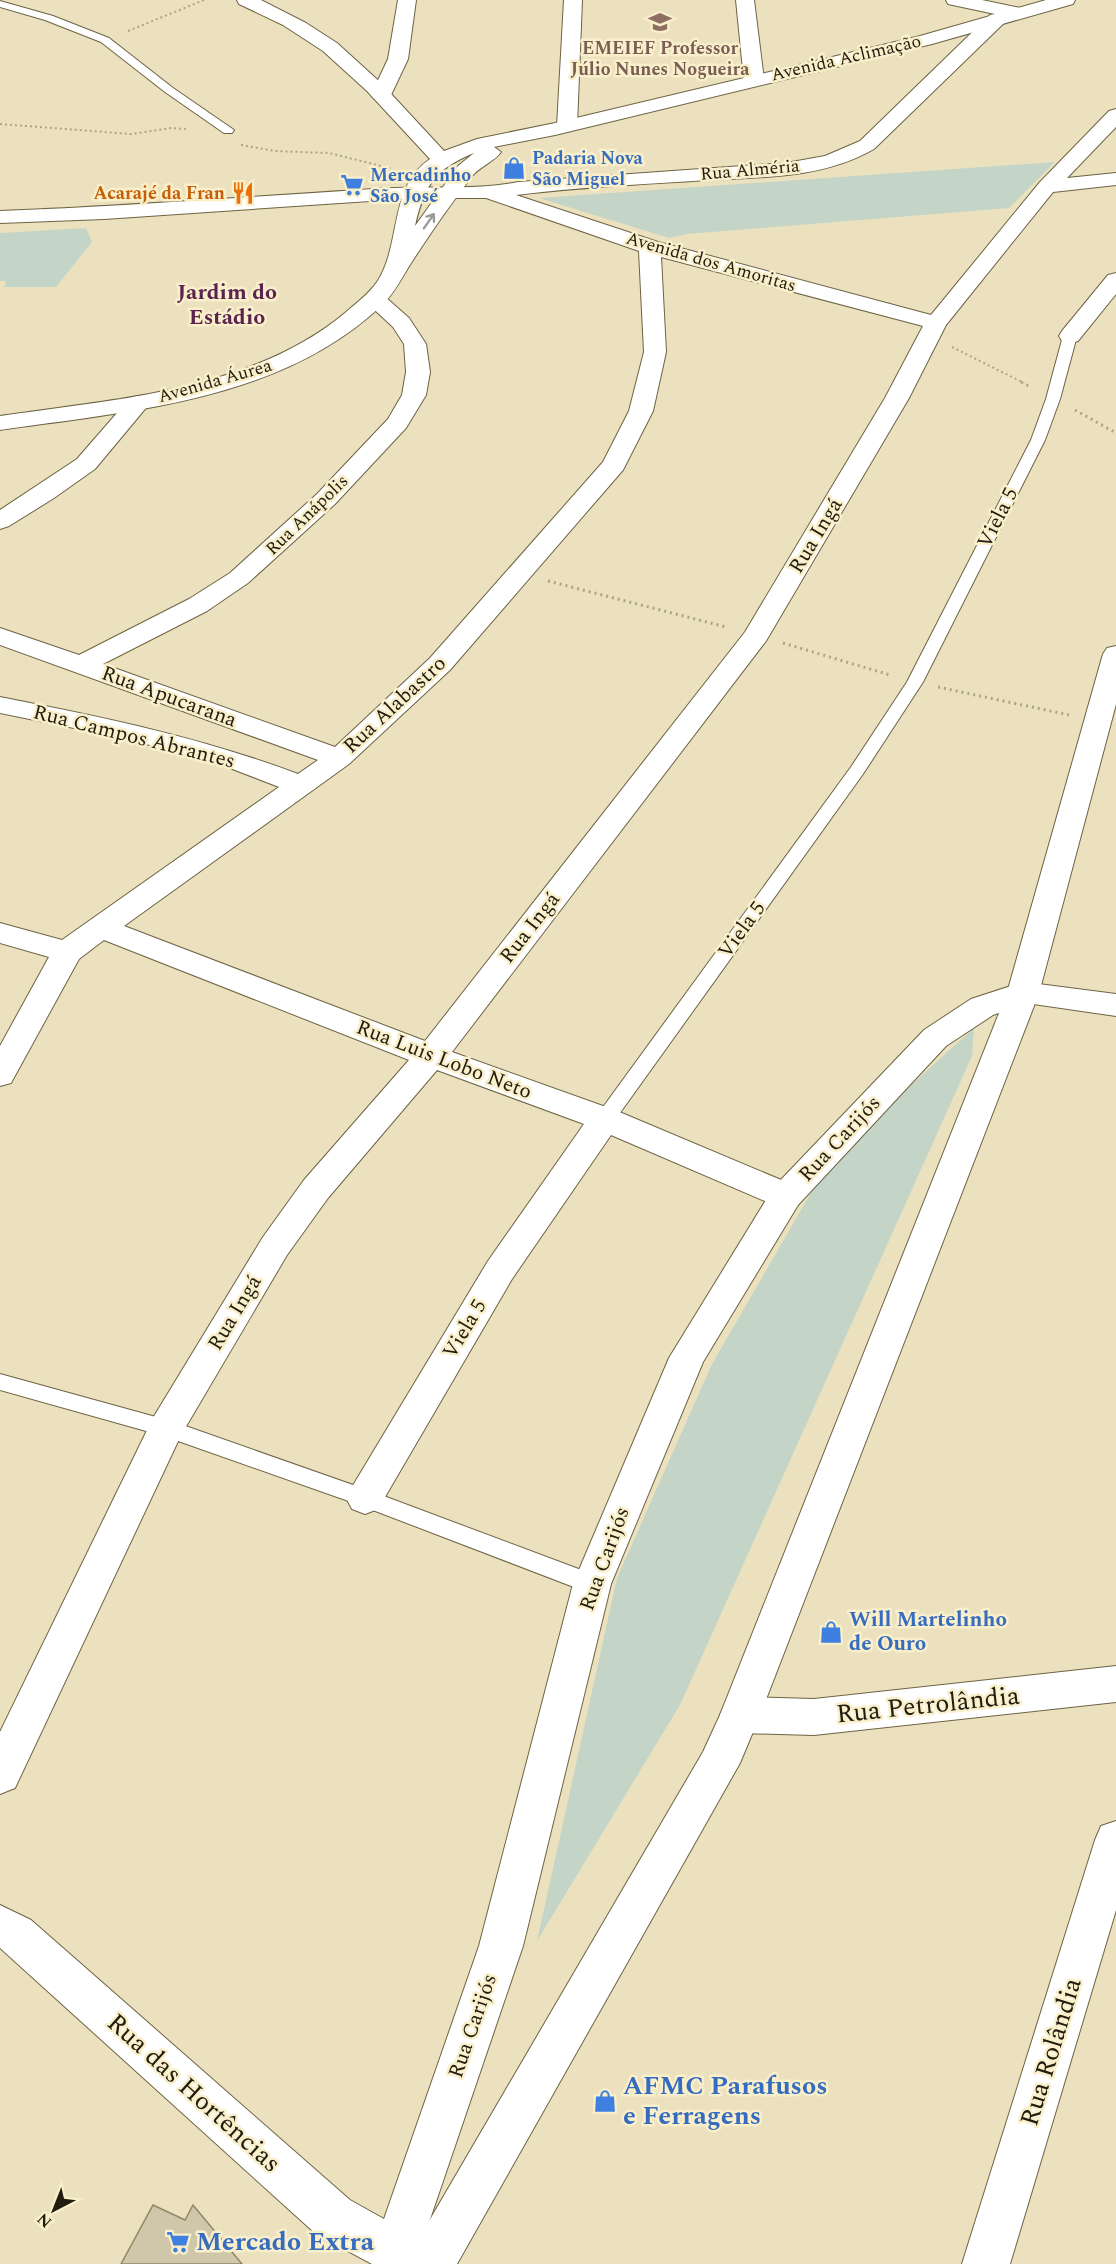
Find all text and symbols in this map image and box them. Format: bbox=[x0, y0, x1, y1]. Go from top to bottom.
school or university icon: EMEIEF Professor Júlio Nunes Nogueira bbox=[647, 9, 673, 35]
street label: Avenida Aclimação bbox=[768, 28, 924, 88]
place label: EMEIEF Professor Júlio Nunes Nogueira bbox=[571, 35, 750, 83]
place label: Padaria Nova São Miguel bbox=[532, 145, 644, 193]
street label: Rua Alméria bbox=[699, 152, 801, 188]
shop icon: Padaria Nova São Miguel bbox=[501, 155, 527, 181]
place label: Mercadinho São José bbox=[370, 162, 471, 210]
supermarket icon: Mercadinho São José bbox=[339, 172, 365, 198]
place label: Acarajé da Fran bbox=[94, 180, 225, 207]
restaurant icon: Acarajé da Fran bbox=[230, 180, 256, 206]
one-way arrow bbox=[423, 214, 435, 230]
street label: Avenida dos Amoritas bbox=[623, 225, 799, 299]
district label: Jardim do Estádio bbox=[177, 276, 277, 334]
street label: Avenida Áurea bbox=[155, 352, 275, 410]
street label: Rua Anápolis bbox=[259, 468, 355, 562]
street label: Viela 5 bbox=[969, 482, 1027, 554]
street label: Rua Ingá bbox=[781, 492, 851, 580]
street label: Rua Alabastro bbox=[336, 648, 454, 762]
street label: Rua Apucarana bbox=[97, 658, 242, 737]
street label: Rua Campos Abrantes bbox=[30, 696, 238, 778]
street label: Rua Ingá bbox=[492, 885, 569, 971]
street label: Viela 5 bbox=[710, 895, 774, 965]
street label: Rua Luis Lobo Neto bbox=[352, 1012, 536, 1108]
street label: Rua Carijós bbox=[791, 1088, 889, 1190]
street label: Rua Ingá bbox=[200, 1269, 270, 1357]
street label: Viela 5 bbox=[435, 1293, 495, 1365]
street label: Rua Carijós bbox=[571, 1502, 639, 1616]
place label: Will Martelinho de Ouro bbox=[849, 1604, 1007, 1660]
shop icon: Will Martelinho de Ouro bbox=[818, 1619, 844, 1645]
street label: Rua Petrolândia bbox=[834, 1675, 1022, 1735]
street label: Rua Carijós bbox=[440, 1969, 506, 2083]
street label: Rua Rolândia bbox=[1009, 1973, 1093, 2131]
street label: Rua das Hortências bbox=[98, 2004, 290, 2182]
place label: AFMC Parafusos e Ferragens bbox=[623, 2066, 828, 2136]
shop icon: AFMC Parafusos e Ferragens bbox=[592, 2088, 618, 2114]
north arrow bbox=[24, 2180, 84, 2240]
text: N bbox=[32, 2207, 58, 2234]
place label: Mercado Extra bbox=[196, 2222, 375, 2262]
supermarket icon: Mercado Extra bbox=[165, 2229, 191, 2255]

